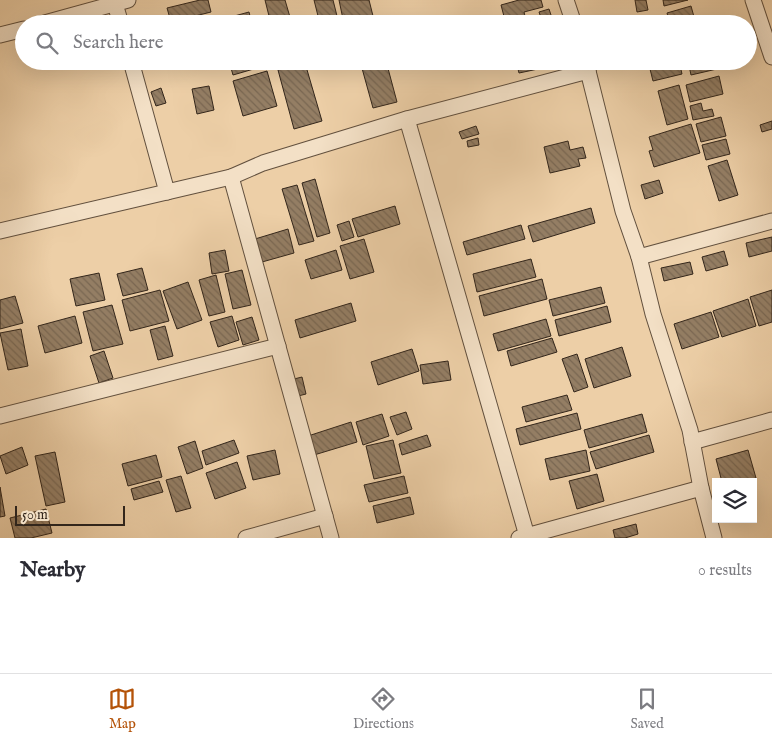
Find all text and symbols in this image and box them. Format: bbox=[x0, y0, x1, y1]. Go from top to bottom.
search box bbox=[15, 15, 757, 70]
icon: search bbox=[33, 29, 61, 57]
text: Search here bbox=[73, 31, 164, 55]
map controls bbox=[712, 478, 757, 523]
button: layers bbox=[712, 478, 757, 523]
scale bar bbox=[15, 503, 125, 526]
text: 50 m bbox=[22, 506, 48, 524]
text: Nearby bbox=[20, 557, 85, 584]
text: 0 results bbox=[698, 561, 752, 581]
tab: Map bbox=[108, 685, 136, 733]
tab: Directions bbox=[353, 685, 414, 733]
tab: Saved bbox=[631, 685, 664, 733]

